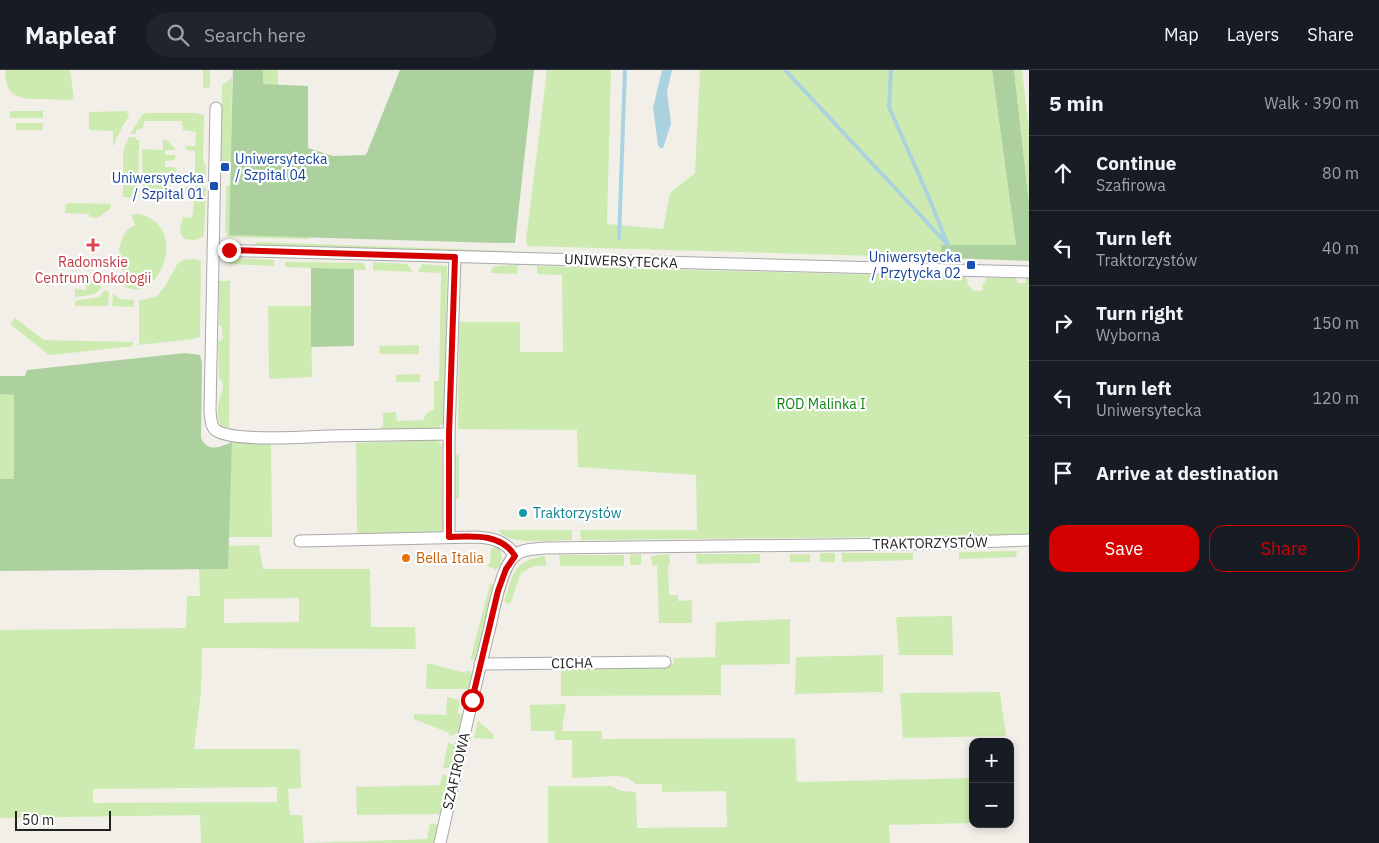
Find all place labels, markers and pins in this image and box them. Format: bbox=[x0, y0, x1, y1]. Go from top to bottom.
place label: Uniwersytecka / Szpital 04 bbox=[235, 150, 328, 184]
marker: Uniwersytecka / Szpital 04 bbox=[219, 161, 231, 173]
place label: Uniwersytecka / Szpital 01 bbox=[112, 169, 205, 203]
marker: Uniwersytecka / Szpital 01 bbox=[208, 180, 220, 192]
marker: Radomskie Centrum Onkologii bbox=[86, 238, 100, 252]
place label: Uniwersytecka / Przytycka 02 bbox=[869, 248, 962, 282]
place label: Radomskie Centrum Onkologii bbox=[35, 253, 151, 287]
marker: Uniwersytecka / Przytycka 02 bbox=[965, 259, 977, 271]
place label: Traktorzystów bbox=[533, 504, 622, 522]
marker: Traktorzystów bbox=[517, 507, 529, 519]
place label: Bella Italia bbox=[416, 549, 484, 567]
marker: Bella Italia bbox=[400, 552, 412, 564]

